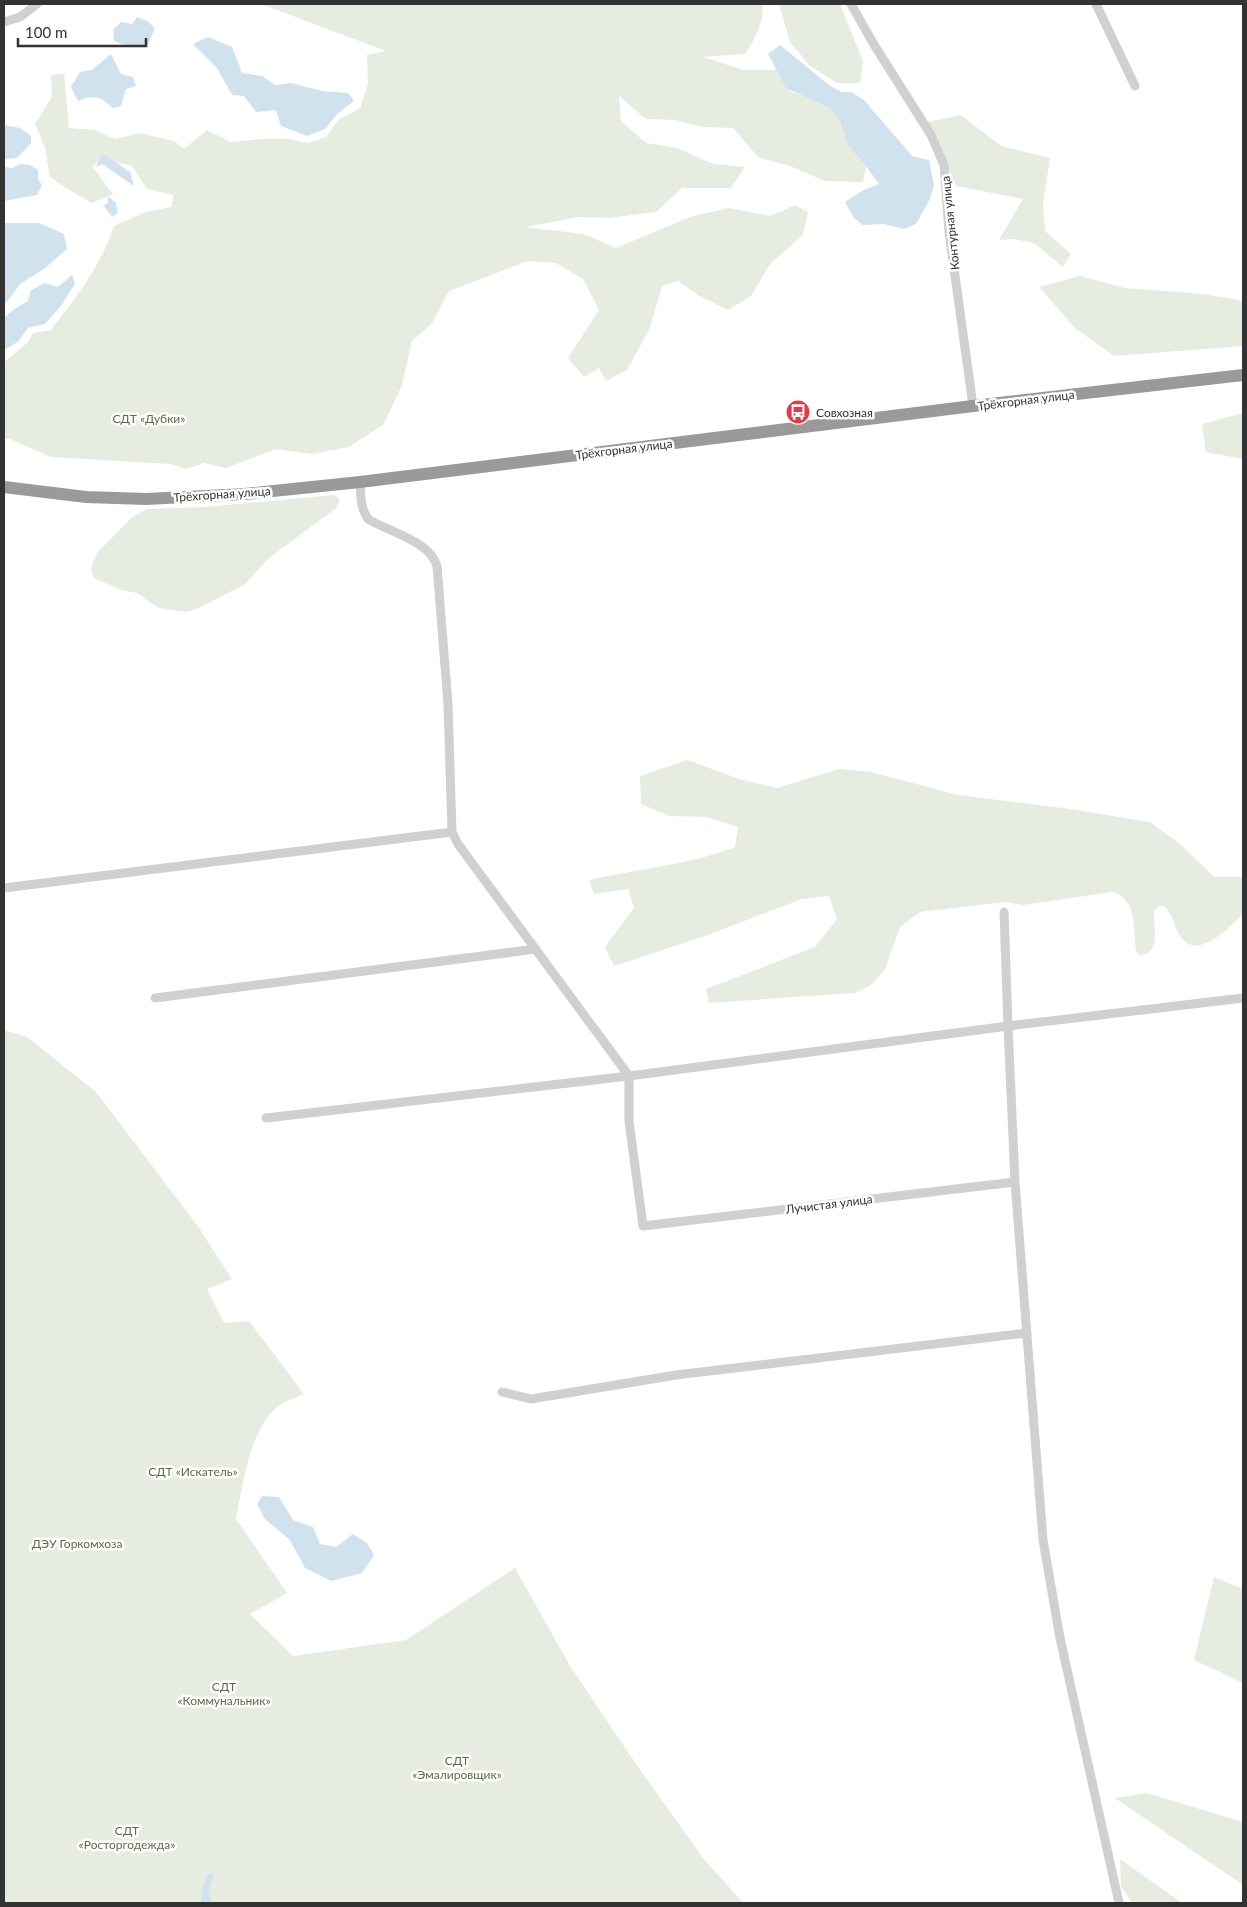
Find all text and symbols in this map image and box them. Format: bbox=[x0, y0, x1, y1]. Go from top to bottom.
scale bar bbox=[18, 15, 145, 47]
text: 100 m bbox=[25, 23, 67, 41]
street label: Контурная улица bbox=[938, 175, 962, 271]
street label: Трёхгорная улица bbox=[977, 387, 1075, 413]
bus stop icon: Совхозная bbox=[785, 399, 811, 425]
place label: Совхозная bbox=[816, 405, 873, 420]
park label: СДТ «Дубки» bbox=[113, 411, 185, 426]
street label: Трёхгорная улица bbox=[575, 436, 673, 462]
street label: Трёхгорная улица bbox=[173, 483, 271, 505]
street label: Лучистая улица bbox=[784, 1191, 873, 1217]
park label: СДТ «Искатель» bbox=[148, 1464, 238, 1479]
park label: ДЭУ Горкомхоза bbox=[32, 1536, 122, 1551]
park label: СДТ «Коммунальник» bbox=[177, 1679, 271, 1708]
park label: СДТ «Эмалировщик» bbox=[412, 1753, 502, 1782]
park label: СДТ «Росторгодежда» bbox=[79, 1823, 175, 1852]

